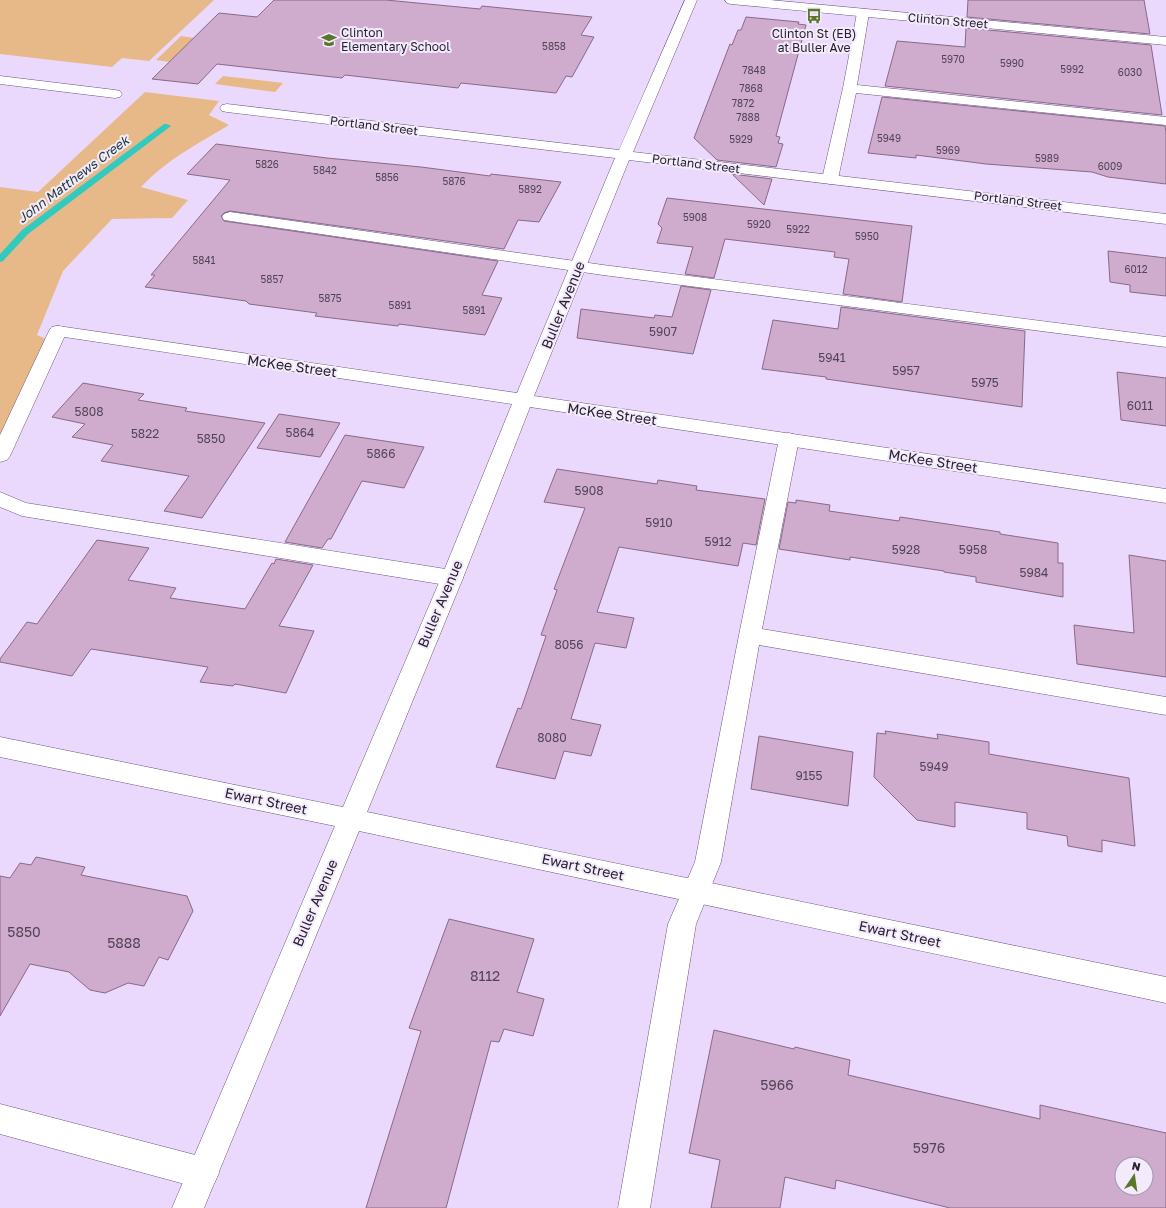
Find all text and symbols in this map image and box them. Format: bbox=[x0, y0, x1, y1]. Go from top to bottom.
bus stop icon: Clinton St (EB) at Buller Ave bbox=[805, 7, 823, 25]
street label: Clinton Street bbox=[907, 10, 989, 31]
place label: Clinton Elementary School bbox=[341, 25, 450, 54]
place label: Clinton St (EB) at Buller Ave bbox=[772, 26, 856, 55]
school or university icon: Clinton Elementary School bbox=[320, 31, 338, 49]
house number: 5858 bbox=[542, 40, 566, 52]
house number: 5970 bbox=[941, 53, 965, 65]
house number: 5990 bbox=[1000, 57, 1024, 69]
house number: 5992 bbox=[1060, 63, 1084, 75]
house number: 7848 bbox=[742, 64, 766, 76]
house number: 6030 bbox=[1118, 66, 1142, 78]
house number: 7868 bbox=[739, 82, 763, 94]
house number: 7872 bbox=[732, 97, 754, 109]
house number: 7888 bbox=[736, 111, 760, 123]
street label: Portland Street bbox=[329, 113, 419, 138]
water label: John Matthews Creek bbox=[14, 131, 133, 226]
house number: 5949 bbox=[877, 132, 901, 144]
house number: 5929 bbox=[729, 133, 753, 145]
house number: 5969 bbox=[936, 144, 960, 156]
street label: Portland Street bbox=[651, 151, 741, 176]
house number: 5989 bbox=[1035, 152, 1059, 164]
house number: 5826 bbox=[255, 158, 279, 170]
house number: 6009 bbox=[1098, 160, 1122, 172]
house number: 5842 bbox=[313, 164, 337, 176]
house number: 5856 bbox=[375, 171, 399, 183]
house number: 5876 bbox=[442, 175, 466, 187]
house number: 5892 bbox=[518, 183, 542, 195]
street label: Portland Street bbox=[973, 188, 1063, 213]
house number: 5908 bbox=[683, 211, 707, 223]
house number: 5920 bbox=[747, 218, 771, 230]
house number: 5922 bbox=[786, 223, 810, 235]
house number: 5950 bbox=[855, 230, 879, 242]
house number: 5841 bbox=[193, 254, 216, 266]
street label: Buller Avenue bbox=[537, 258, 588, 351]
house number: 6012 bbox=[1125, 263, 1148, 275]
house number: 5857 bbox=[261, 273, 284, 285]
house number: 5875 bbox=[319, 292, 342, 304]
house number: 5891 bbox=[389, 299, 412, 311]
house number: 5891 bbox=[463, 304, 486, 316]
house number: 5907 bbox=[649, 324, 677, 339]
house number: 5941 bbox=[818, 350, 846, 365]
street label: McKee Street bbox=[246, 351, 338, 380]
house number: 5957 bbox=[892, 363, 920, 378]
house number: 5975 bbox=[971, 375, 999, 390]
house number: 6011 bbox=[1127, 398, 1153, 413]
street label: McKee Street bbox=[566, 399, 658, 428]
house number: 5808 bbox=[74, 404, 104, 419]
house number: 5864 bbox=[286, 425, 314, 440]
house number: 5822 bbox=[131, 426, 159, 441]
house number: 5850 bbox=[197, 431, 225, 446]
street label: McKee Street bbox=[887, 445, 979, 476]
house number: 5866 bbox=[367, 446, 395, 461]
house number: 5908 bbox=[575, 483, 603, 498]
house number: 5910 bbox=[645, 515, 673, 530]
house number: 5912 bbox=[704, 534, 732, 549]
house number: 5928 bbox=[892, 542, 920, 557]
house number: 5958 bbox=[959, 542, 987, 557]
street label: Buller Avenue bbox=[414, 558, 466, 650]
house number: 5984 bbox=[1020, 565, 1048, 580]
house number: 8056 bbox=[555, 637, 583, 652]
house number: 8080 bbox=[537, 730, 567, 745]
house number: 5949 bbox=[920, 759, 948, 774]
house number: 9155 bbox=[795, 768, 823, 783]
street label: Ewart Street bbox=[223, 784, 309, 818]
street label: Ewart Street bbox=[540, 850, 626, 884]
street label: Buller Avenue bbox=[289, 857, 341, 949]
street label: Ewart Street bbox=[857, 917, 943, 951]
house number: 5850 bbox=[7, 923, 41, 940]
house number: 5888 bbox=[107, 934, 141, 951]
house number: 8112 bbox=[470, 967, 500, 984]
house number: 5966 bbox=[760, 1076, 794, 1093]
house number: 5976 bbox=[913, 1139, 945, 1156]
north arrow bbox=[1114, 1156, 1154, 1196]
text: N bbox=[1131, 1158, 1142, 1173]

